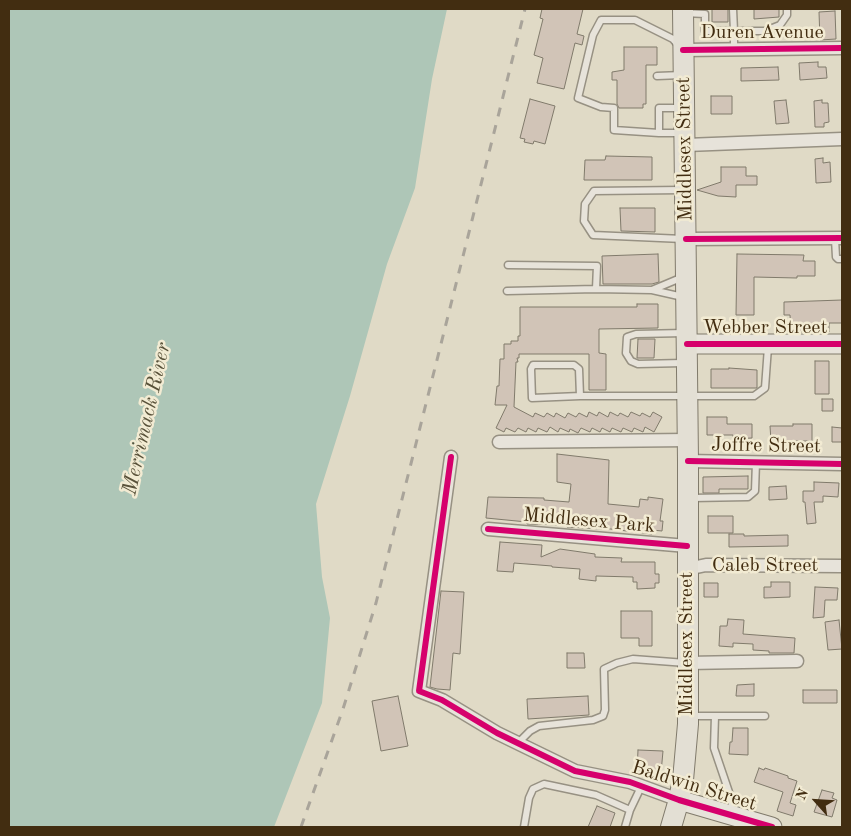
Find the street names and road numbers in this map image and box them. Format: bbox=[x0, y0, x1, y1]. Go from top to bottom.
street label: Duren Avenue bbox=[700, 21, 824, 45]
street label: Middlesex Street bbox=[672, 77, 698, 221]
street label: Webber Street bbox=[702, 316, 828, 340]
street label: Joffre Street bbox=[711, 433, 821, 459]
street label: Middlesex Park bbox=[522, 503, 656, 539]
street label: Caleb Street bbox=[712, 554, 818, 578]
street label: Middlesex Street bbox=[675, 572, 699, 716]
street label: Baldwin Street bbox=[628, 756, 760, 816]

